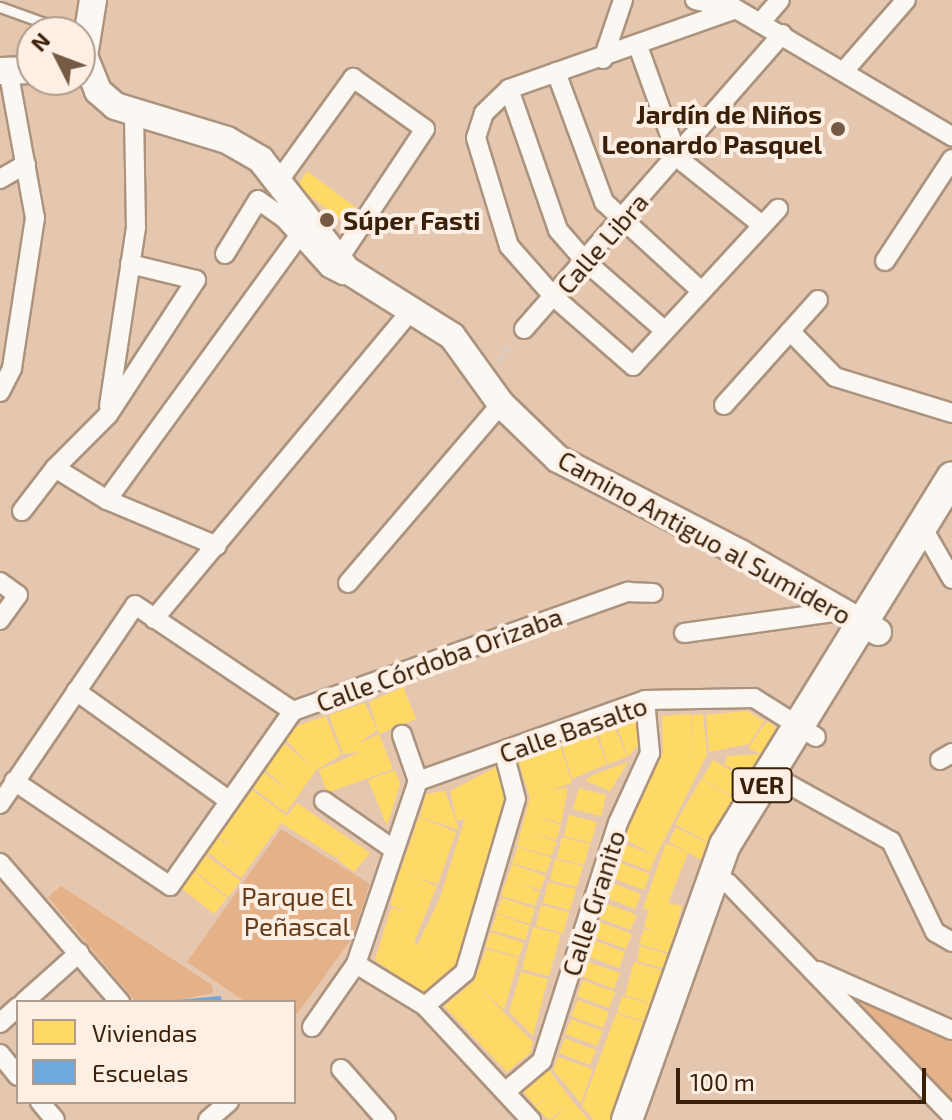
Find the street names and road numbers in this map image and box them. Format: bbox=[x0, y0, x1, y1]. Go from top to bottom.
street label: Calle Libra bbox=[550, 186, 654, 300]
street label: Camino Antiguo al Sumidero bbox=[552, 443, 858, 631]
street label: Calle Córdoba Orizaba bbox=[312, 600, 566, 718]
street label: Calle Basalto bbox=[495, 689, 651, 769]
road number: VER bbox=[730, 765, 794, 805]
street label: Calle Granito bbox=[555, 826, 631, 980]

